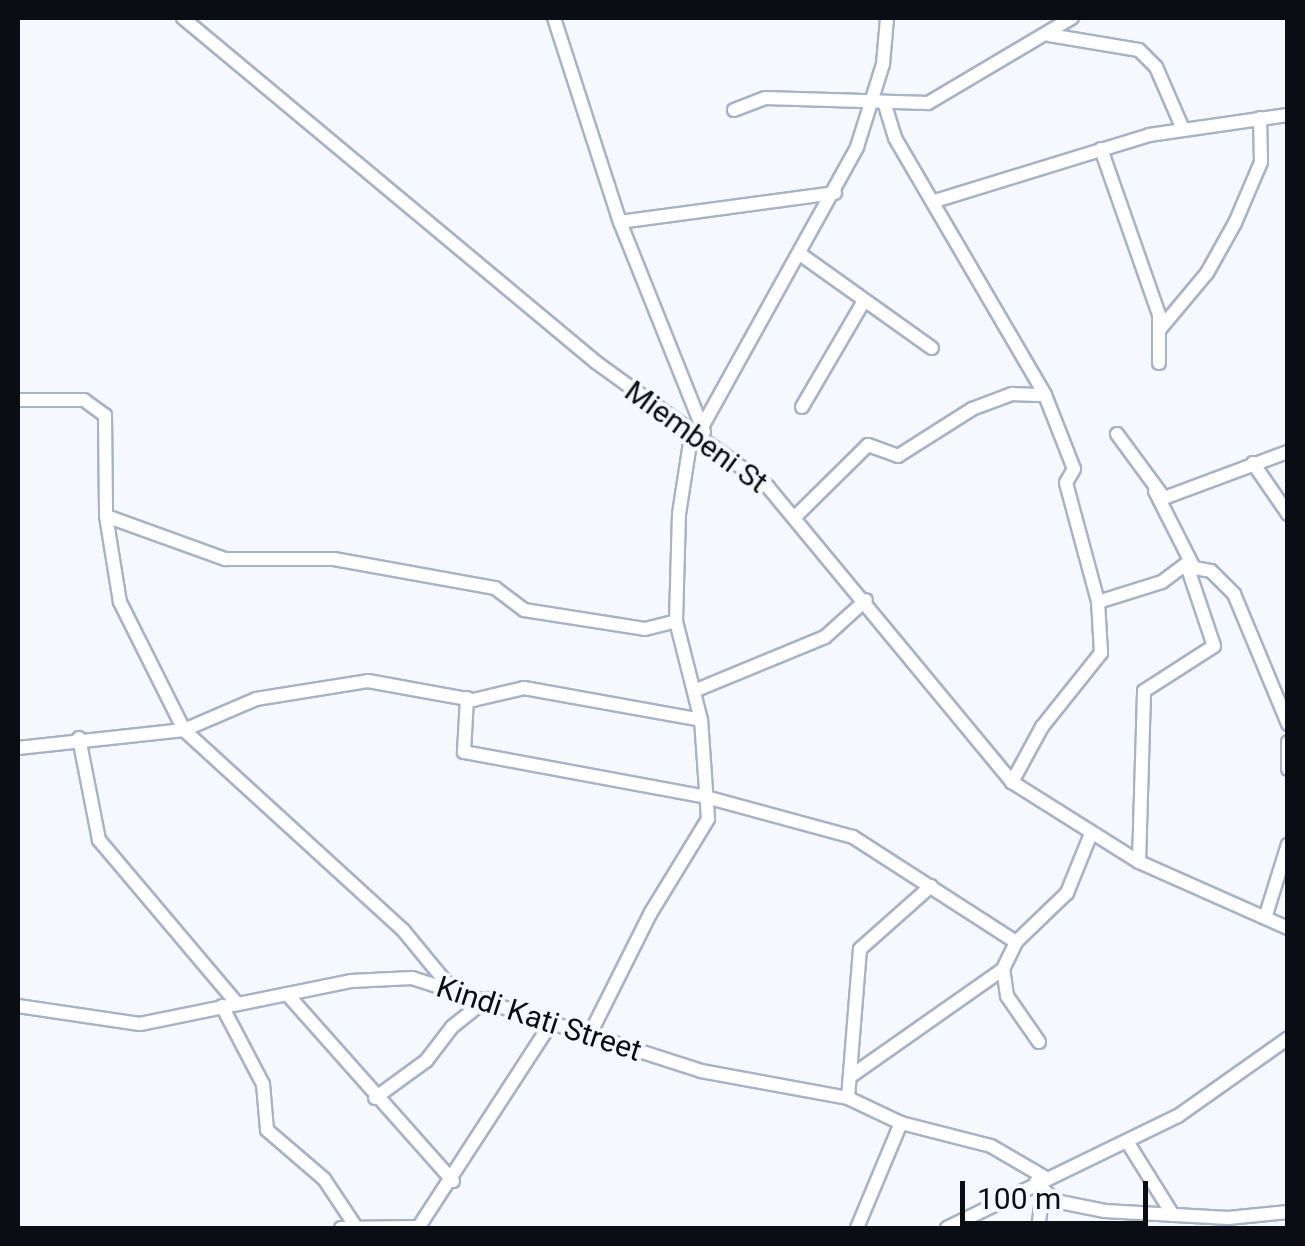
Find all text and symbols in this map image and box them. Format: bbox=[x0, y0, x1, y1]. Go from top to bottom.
street label: Miembeni St bbox=[618, 373, 774, 501]
street label: Kindi Kati Street bbox=[432, 969, 646, 1069]
scale bar bbox=[965, 1161, 1152, 1223]
text: 100 m bbox=[977, 1181, 1061, 1216]

